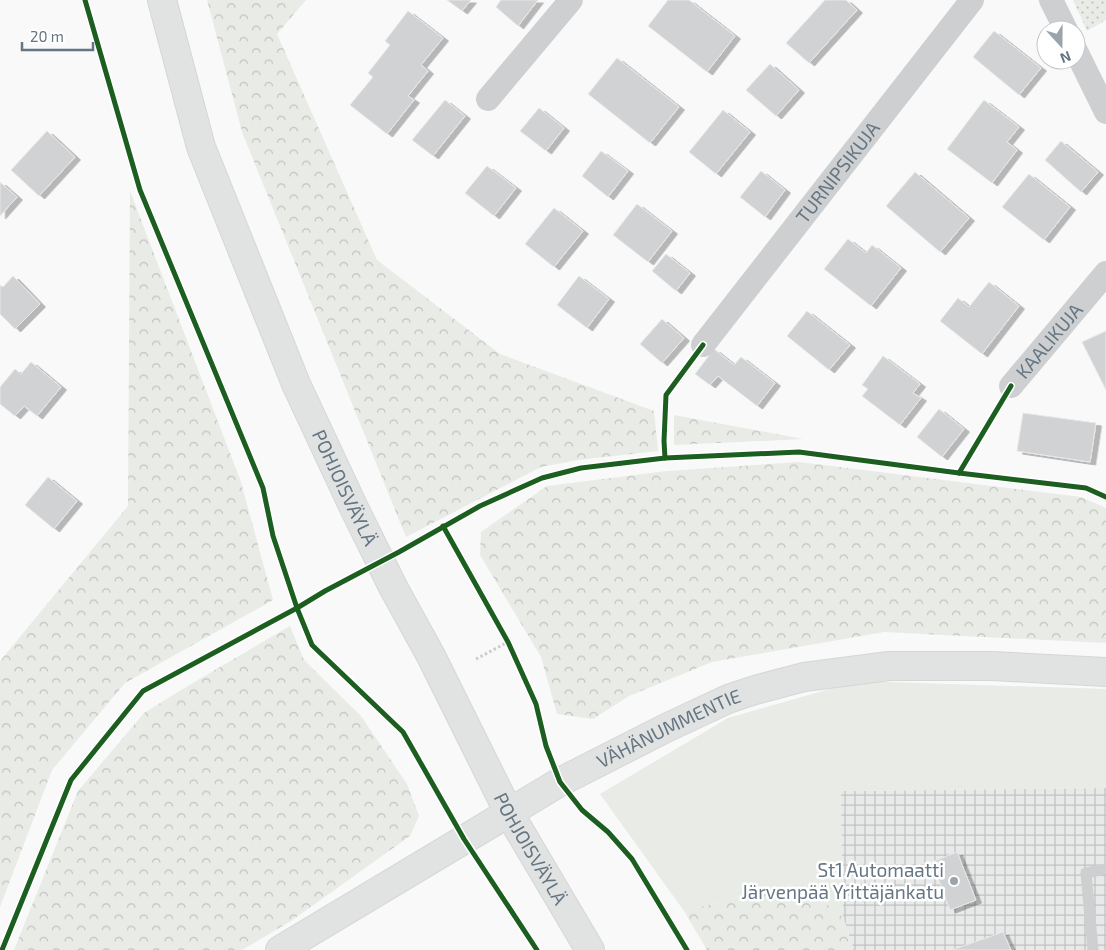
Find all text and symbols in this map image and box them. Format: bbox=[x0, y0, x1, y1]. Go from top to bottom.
scale bar bbox=[22, 20, 94, 52]
north arrow bbox=[1036, 20, 1086, 70]
text: 20 m bbox=[30, 27, 64, 45]
text: N bbox=[1058, 48, 1074, 67]
street label: TURNIPSIKUJA bbox=[791, 116, 884, 227]
street label: KAALIKUJA bbox=[1010, 298, 1087, 383]
street label: POHJOISVÄYLÄ bbox=[308, 426, 383, 549]
street label: VÄHÄNUMMENTIE bbox=[593, 684, 744, 772]
street label: POHJOISVÄYLÄ bbox=[490, 789, 573, 909]
place label: St1 Automaatti Järvenpää Yrittäjänkatu bbox=[741, 858, 944, 903]
marker: St1 Automaatti Järvenpää Yrittäjänkatu bbox=[948, 875, 960, 887]

